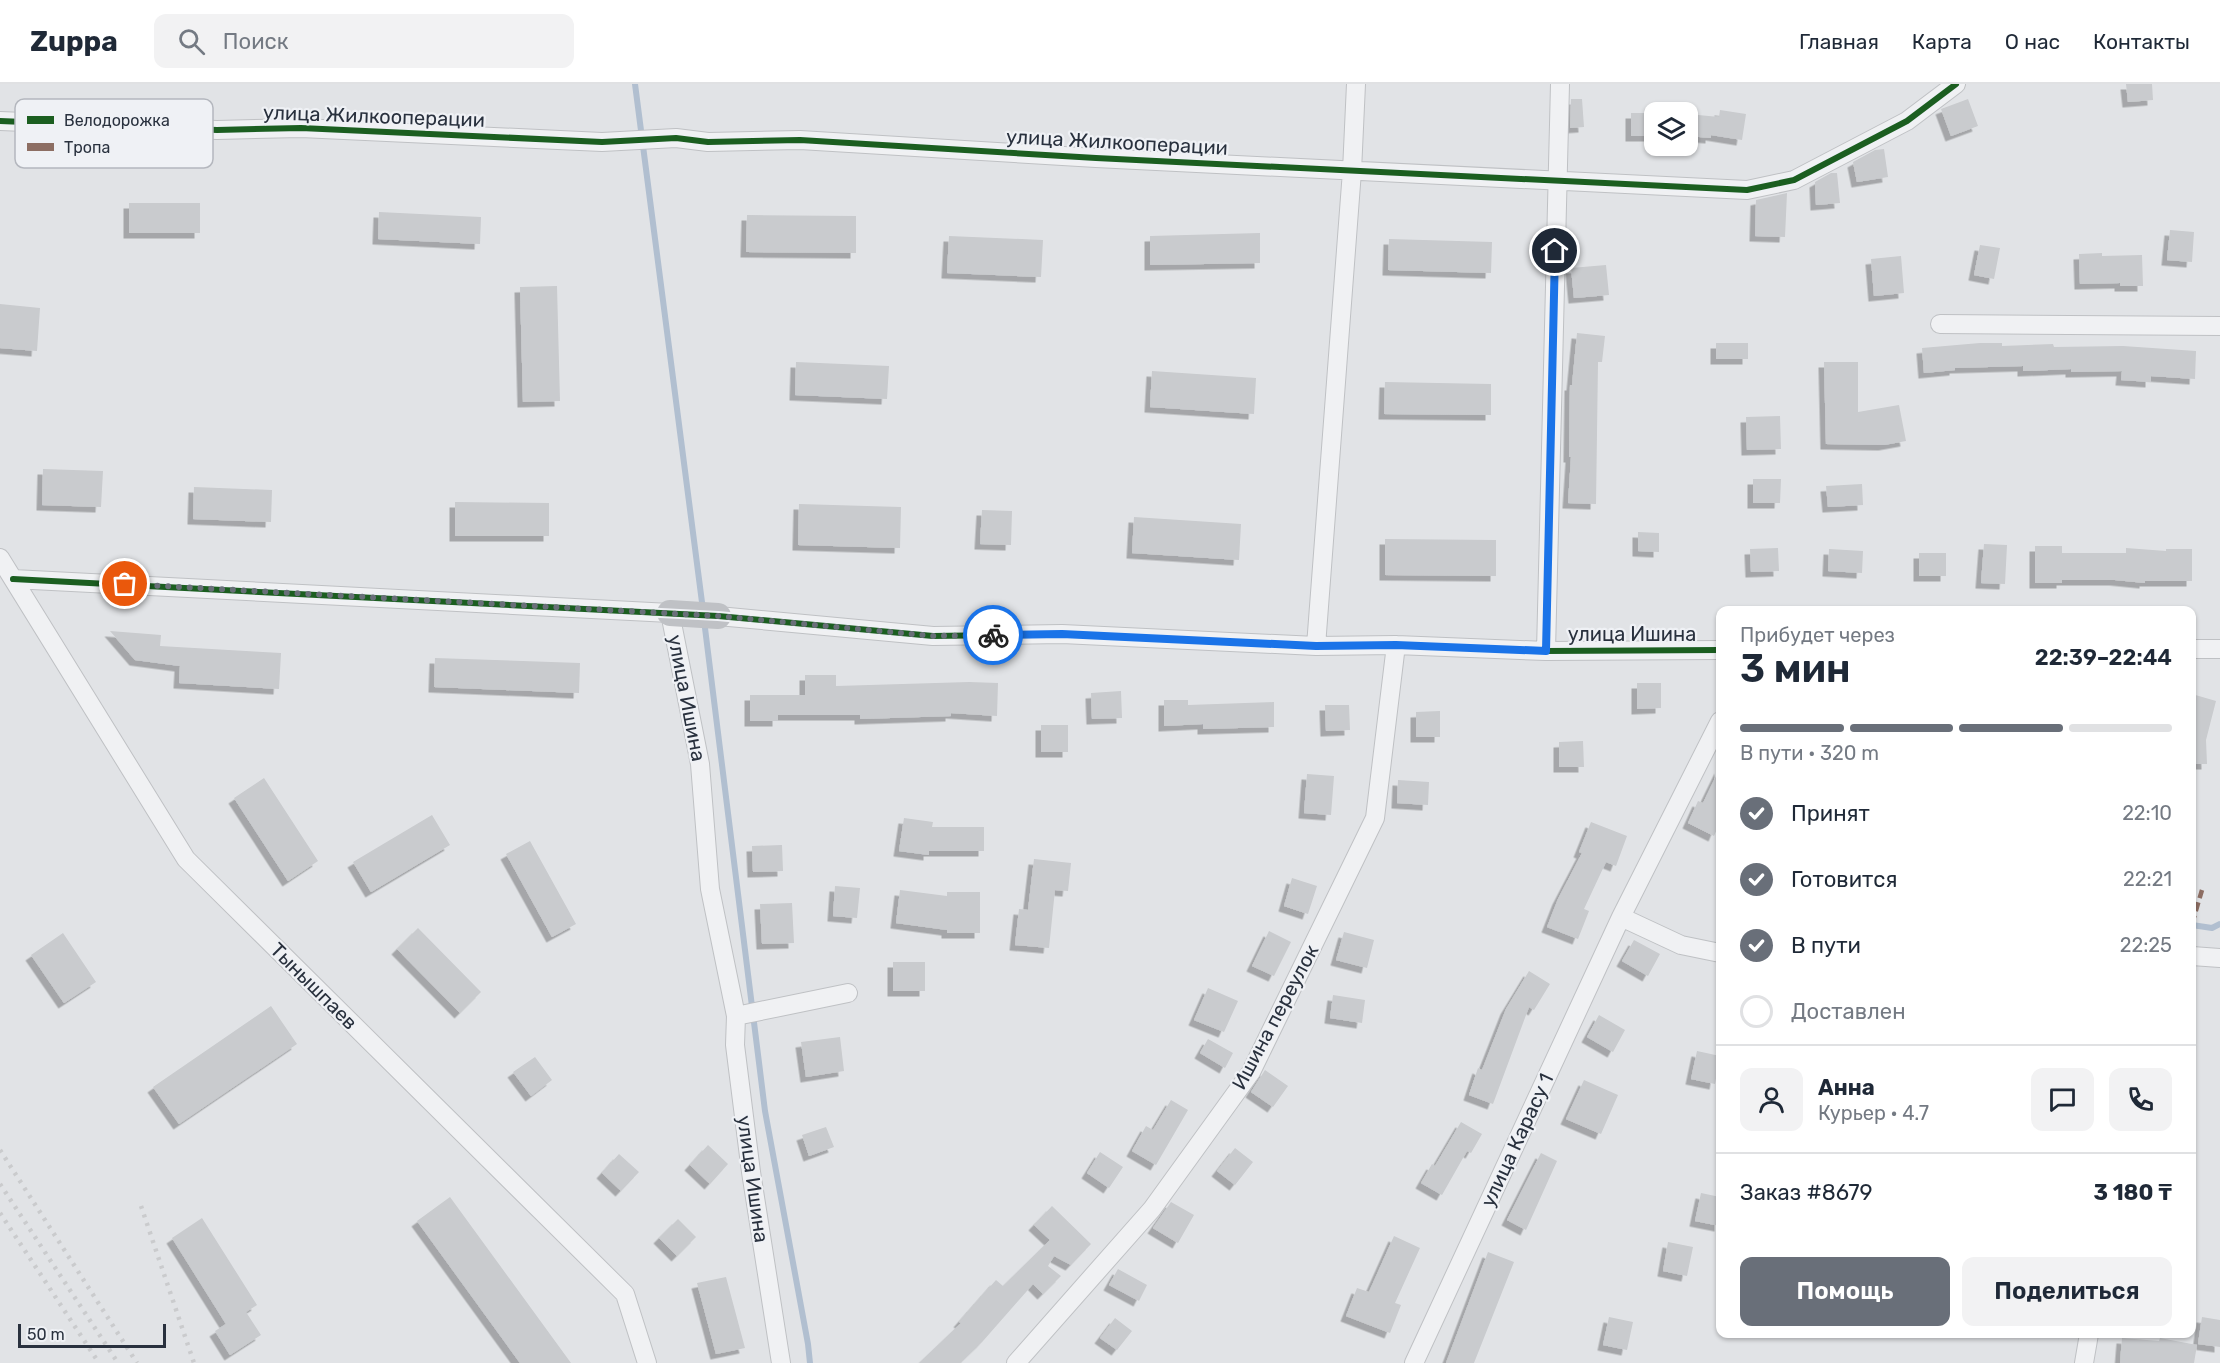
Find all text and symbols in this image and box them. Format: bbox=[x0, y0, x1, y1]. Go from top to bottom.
search box bbox=[154, 14, 574, 68]
text: Zuppa bbox=[30, 25, 118, 58]
icon: search bbox=[175, 25, 208, 58]
text: Поиск bbox=[223, 28, 288, 55]
text: Главная bbox=[1799, 29, 1879, 54]
text: Карта bbox=[1912, 29, 1972, 54]
text: О нас bbox=[2005, 29, 2060, 54]
text: Контакты bbox=[2093, 29, 2190, 54]
legend bbox=[15, 99, 213, 168]
street label: улица Жилкооперации bbox=[263, 100, 485, 132]
map controls bbox=[1644, 102, 1698, 156]
button: layers bbox=[1644, 102, 1698, 156]
text: Велодорожка bbox=[64, 111, 170, 130]
street label: улица Жилкооперации bbox=[1006, 124, 1228, 160]
text: Тропа bbox=[64, 138, 110, 157]
pin bbox=[1529, 225, 1580, 276]
icon: home bbox=[1538, 234, 1571, 267]
pin bbox=[99, 558, 150, 609]
icon: bag bbox=[108, 567, 141, 600]
courier bbox=[963, 605, 1023, 665]
icon: bike bbox=[977, 619, 1010, 652]
street label: улица Ишина bbox=[1568, 622, 1696, 646]
text: Прибудет через bbox=[1740, 623, 1895, 647]
street label: улица Ишина bbox=[663, 633, 711, 763]
text: 22:39–22:44 bbox=[2035, 644, 2172, 671]
text: 3 мин bbox=[1740, 646, 1851, 692]
text: В пути · 320 m bbox=[1740, 741, 1879, 765]
icon: check bbox=[1740, 797, 1773, 830]
text: Принят bbox=[1791, 800, 1870, 827]
text: 22:10 bbox=[2122, 801, 2172, 825]
icon: check bbox=[1740, 863, 1773, 896]
text: Готовится bbox=[1791, 866, 1897, 893]
text: 22:21 bbox=[2123, 867, 2172, 891]
icon: check bbox=[1740, 929, 1773, 962]
text: В пути bbox=[1791, 932, 1861, 959]
text: 22:25 bbox=[2120, 933, 2172, 957]
street label: Тынышпаев bbox=[266, 938, 362, 1034]
street label: Ишина переулок bbox=[1227, 940, 1323, 1094]
text: Доставлен bbox=[1791, 998, 1906, 1025]
button: person bbox=[1740, 1068, 1803, 1131]
button: chat bbox=[2031, 1068, 2094, 1131]
button: phone bbox=[2109, 1068, 2172, 1131]
street label: улица Карасу 1 bbox=[1476, 1069, 1558, 1211]
text: Анна bbox=[1818, 1074, 1875, 1101]
text: Курьер · 4.7 bbox=[1818, 1101, 1929, 1125]
street label: улица Ишина bbox=[732, 1114, 774, 1244]
text: Заказ #8679 bbox=[1740, 1179, 1873, 1206]
text: 3 180 ₸ bbox=[2093, 1179, 2172, 1206]
button: Помощь bbox=[1740, 1257, 1950, 1326]
button: Поделиться bbox=[1962, 1257, 2172, 1326]
scale bar bbox=[18, 1321, 166, 1348]
text: 50 m bbox=[27, 1325, 65, 1344]

